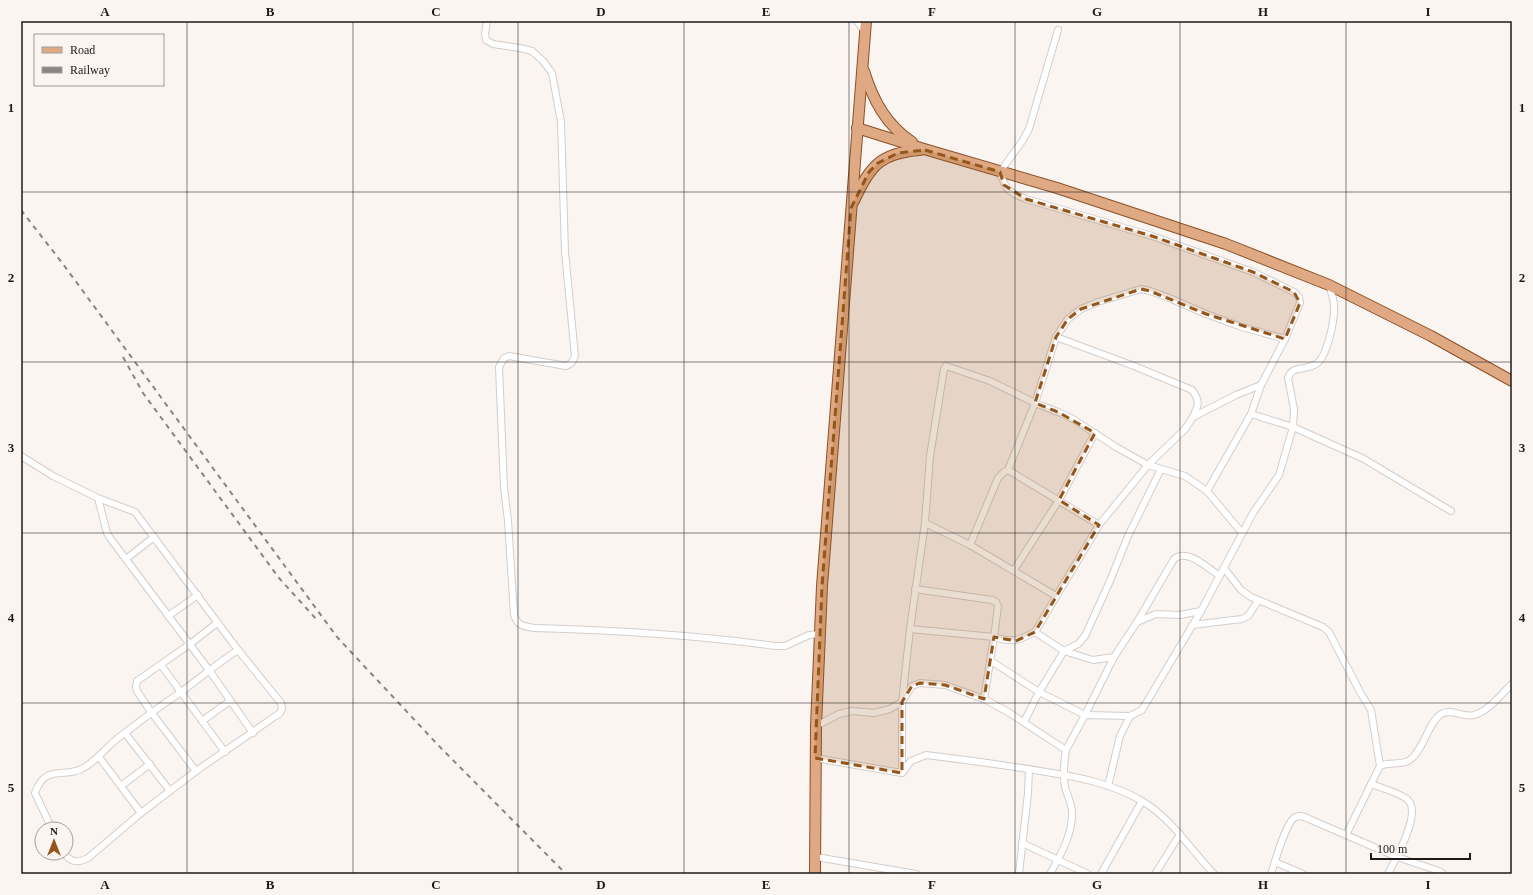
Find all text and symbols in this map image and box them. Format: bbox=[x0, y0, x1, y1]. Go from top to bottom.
text: A bbox=[100, 4, 110, 19]
text: B bbox=[266, 4, 275, 19]
text: C bbox=[431, 4, 441, 19]
text: D bbox=[596, 4, 606, 19]
text: E bbox=[762, 4, 770, 19]
text: F bbox=[928, 4, 936, 19]
text: G bbox=[1092, 4, 1102, 19]
text: H bbox=[1258, 4, 1268, 19]
text: I bbox=[1425, 4, 1431, 19]
legend bbox=[34, 34, 164, 86]
text: Road bbox=[70, 43, 95, 57]
text: Railway bbox=[70, 63, 110, 77]
text: 1 bbox=[8, 100, 14, 115]
text: 1 bbox=[1519, 100, 1525, 115]
text: 2 bbox=[8, 270, 14, 285]
text: 2 bbox=[1519, 270, 1525, 285]
text: 3 bbox=[8, 440, 15, 455]
text: 3 bbox=[1519, 440, 1526, 455]
text: 4 bbox=[8, 610, 15, 625]
text: 4 bbox=[1519, 610, 1526, 625]
text: 5 bbox=[8, 780, 15, 795]
text: 5 bbox=[1519, 780, 1526, 795]
north arrow bbox=[34, 821, 74, 861]
text: N bbox=[50, 825, 58, 837]
scale bar bbox=[1371, 835, 1470, 861]
text: 100 m bbox=[1377, 842, 1408, 856]
text: A bbox=[100, 877, 110, 892]
text: B bbox=[266, 877, 275, 892]
text: C bbox=[431, 877, 441, 892]
text: D bbox=[596, 877, 606, 892]
text: E bbox=[762, 877, 770, 892]
text: F bbox=[928, 877, 936, 892]
text: G bbox=[1092, 877, 1102, 892]
text: H bbox=[1258, 877, 1268, 892]
text: I bbox=[1425, 877, 1431, 892]

